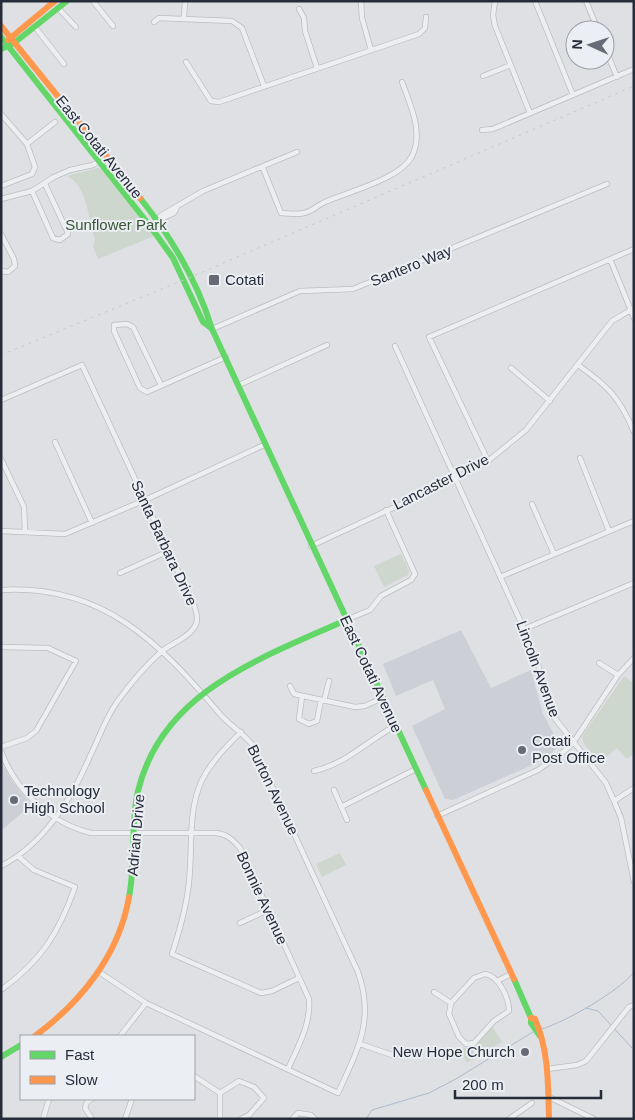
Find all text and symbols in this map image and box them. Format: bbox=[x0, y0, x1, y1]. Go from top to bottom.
north arrow bbox=[565, 20, 615, 70]
text: N bbox=[569, 39, 585, 50]
street label: East Cotati Avenue bbox=[53, 92, 146, 202]
park label: Sunflower Park bbox=[65, 216, 167, 233]
street label: Santero Way bbox=[368, 241, 454, 290]
place label: Cotati bbox=[225, 271, 264, 288]
marker: Cotati bbox=[207, 273, 221, 287]
street label: Lancaster Drive bbox=[390, 450, 491, 513]
street label: Santa Barbara Drive bbox=[128, 478, 201, 608]
street label: East Cotati Avenue bbox=[337, 613, 406, 735]
street label: Lincoln Avenue bbox=[513, 618, 564, 719]
place label: Cotati Post Office bbox=[532, 732, 605, 766]
street label: Burton Avenue bbox=[244, 742, 303, 838]
marker: Cotati Post Office bbox=[516, 744, 528, 756]
place label: Technology High School bbox=[24, 782, 105, 816]
street label: Adrian Drive bbox=[123, 793, 148, 877]
marker: Technology High School bbox=[8, 794, 20, 806]
street label: Bonnie Avenue bbox=[233, 849, 291, 947]
legend bbox=[20, 1035, 195, 1100]
place label: New Hope Church bbox=[392, 1043, 515, 1060]
text: Fast bbox=[65, 1046, 95, 1063]
marker: New Hope Church bbox=[519, 1046, 531, 1058]
scale bar bbox=[455, 1068, 601, 1100]
text: Slow bbox=[65, 1071, 98, 1088]
text: 200 m bbox=[462, 1076, 504, 1093]

